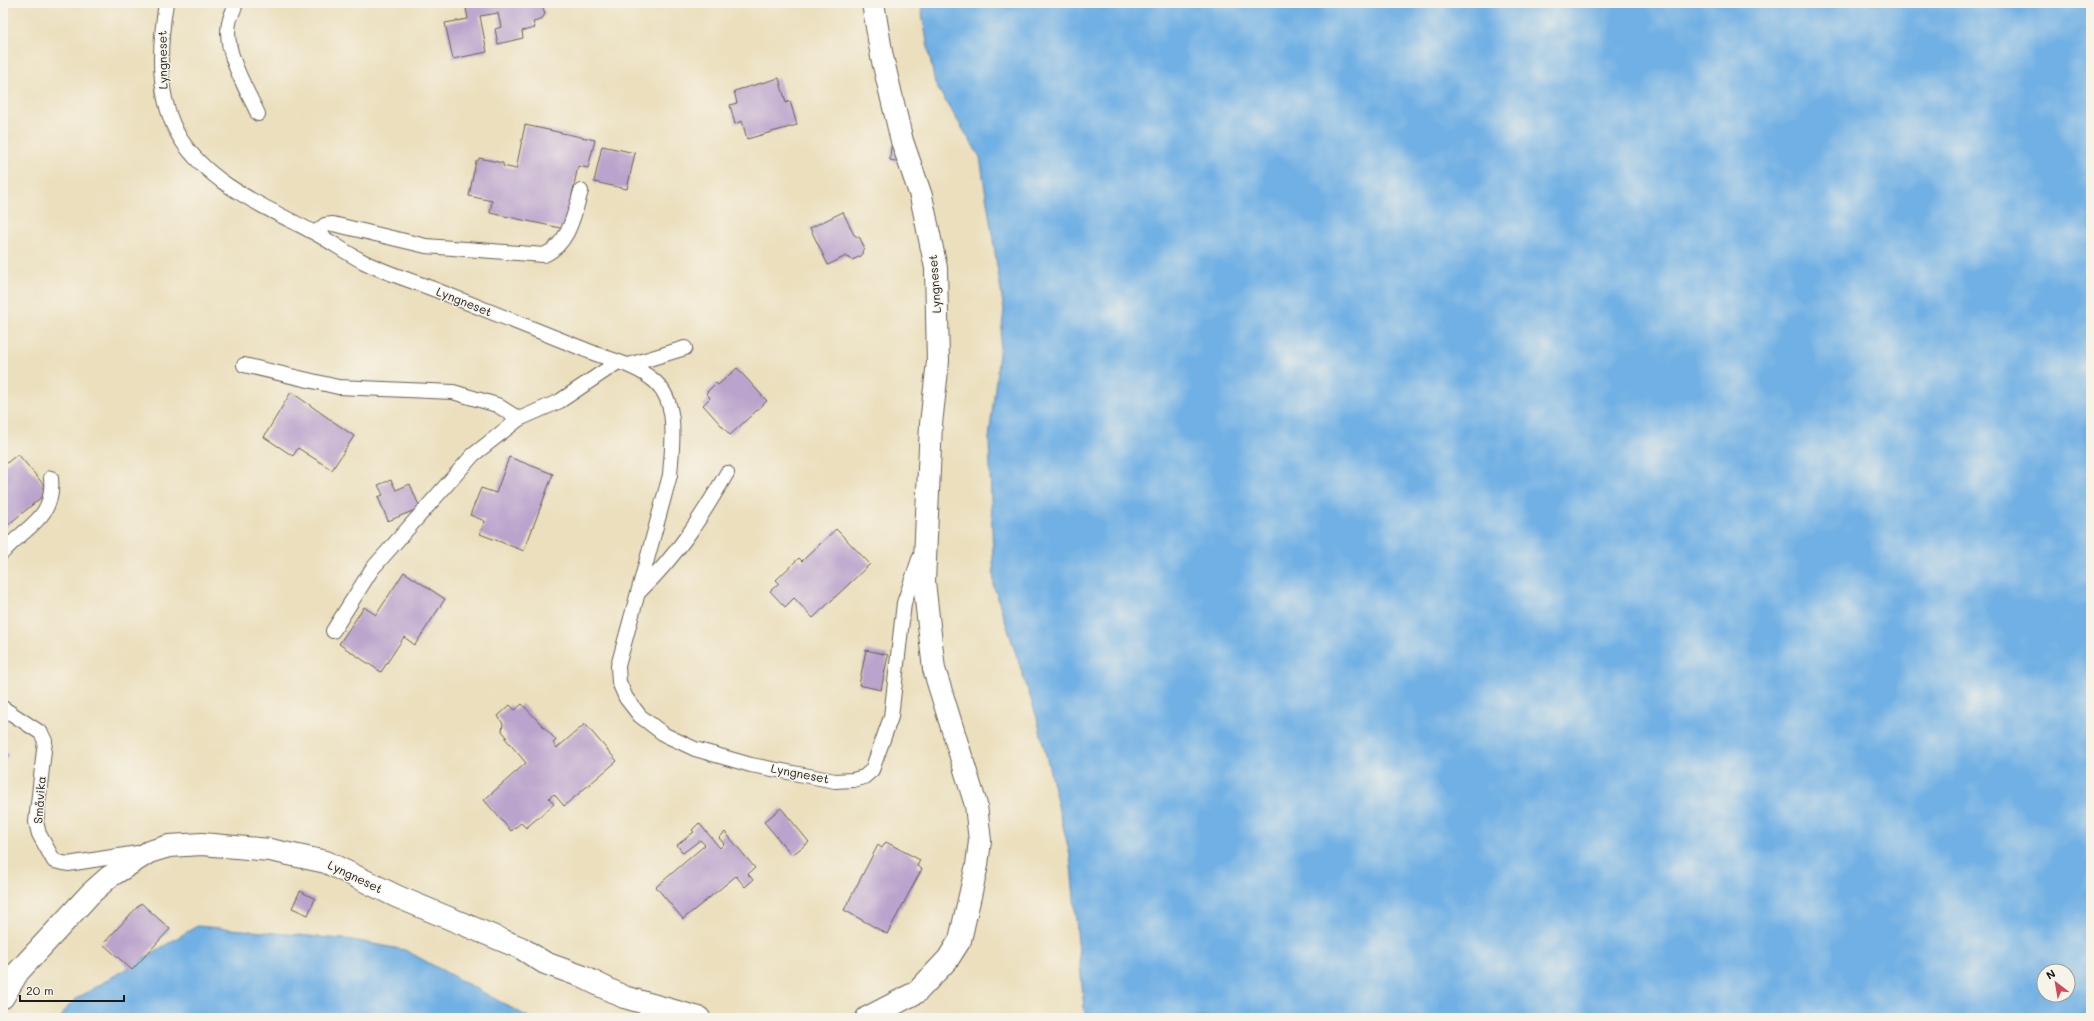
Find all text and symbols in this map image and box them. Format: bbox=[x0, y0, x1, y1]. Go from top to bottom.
street label: Lyngneset bbox=[153, 30, 171, 90]
street label: Lyngneset bbox=[924, 254, 944, 314]
street label: Lyngneset bbox=[434, 283, 495, 320]
street label: Lyngneset bbox=[770, 760, 831, 786]
street label: Småvika bbox=[29, 776, 49, 824]
street label: Lyngneset bbox=[326, 856, 385, 896]
north arrow bbox=[2036, 963, 2076, 1003]
text: N bbox=[2043, 965, 2058, 983]
scale bar bbox=[20, 977, 124, 1003]
text: 20 m bbox=[26, 982, 54, 998]

